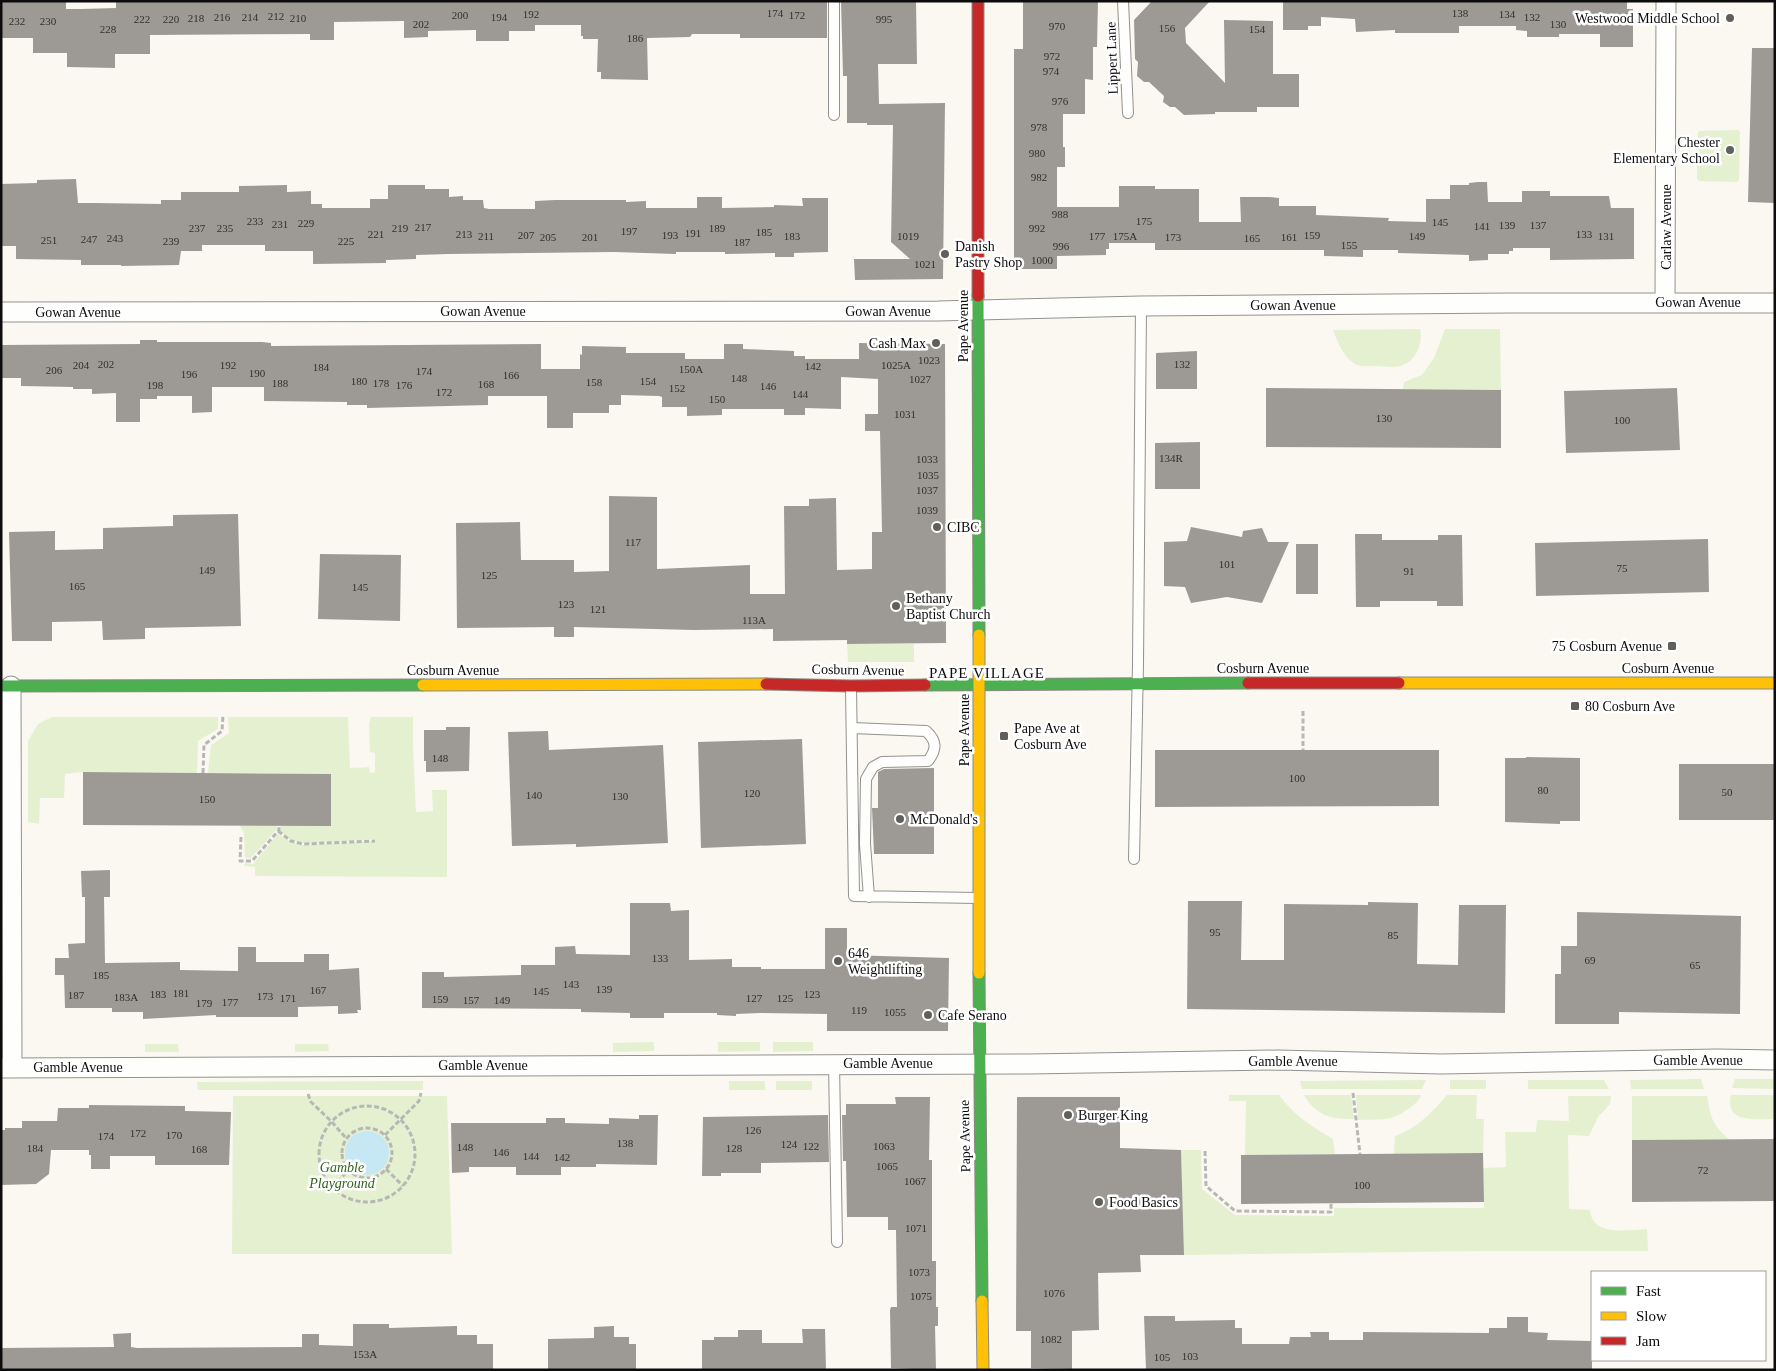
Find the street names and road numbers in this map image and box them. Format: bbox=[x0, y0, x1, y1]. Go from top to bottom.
street label: Lippert Lane bbox=[1103, 21, 1121, 95]
street label: Carlaw Avenue bbox=[1659, 184, 1674, 270]
street label: Pape Avenue bbox=[956, 290, 971, 362]
street label: Gowan Avenue bbox=[1655, 295, 1741, 310]
street label: Gowan Avenue bbox=[1250, 298, 1336, 313]
street label: Gowan Avenue bbox=[440, 304, 526, 319]
street label: Gowan Avenue bbox=[845, 304, 931, 319]
street label: Gowan Avenue bbox=[35, 305, 121, 320]
street label: Cosburn Avenue bbox=[1217, 661, 1309, 676]
street label: Cosburn Avenue bbox=[1622, 661, 1714, 676]
street label: Cosburn Avenue bbox=[812, 662, 904, 678]
street label: Cosburn Avenue bbox=[407, 663, 499, 678]
street label: Pape Avenue bbox=[957, 694, 972, 766]
street label: Gamble Avenue bbox=[1653, 1053, 1743, 1068]
street label: Gamble Avenue bbox=[1248, 1054, 1338, 1069]
street label: Gamble Avenue bbox=[843, 1056, 933, 1071]
street label: Gamble Avenue bbox=[438, 1058, 528, 1073]
street label: Gamble Avenue bbox=[33, 1060, 123, 1075]
street label: Pape Avenue bbox=[957, 1100, 973, 1172]

